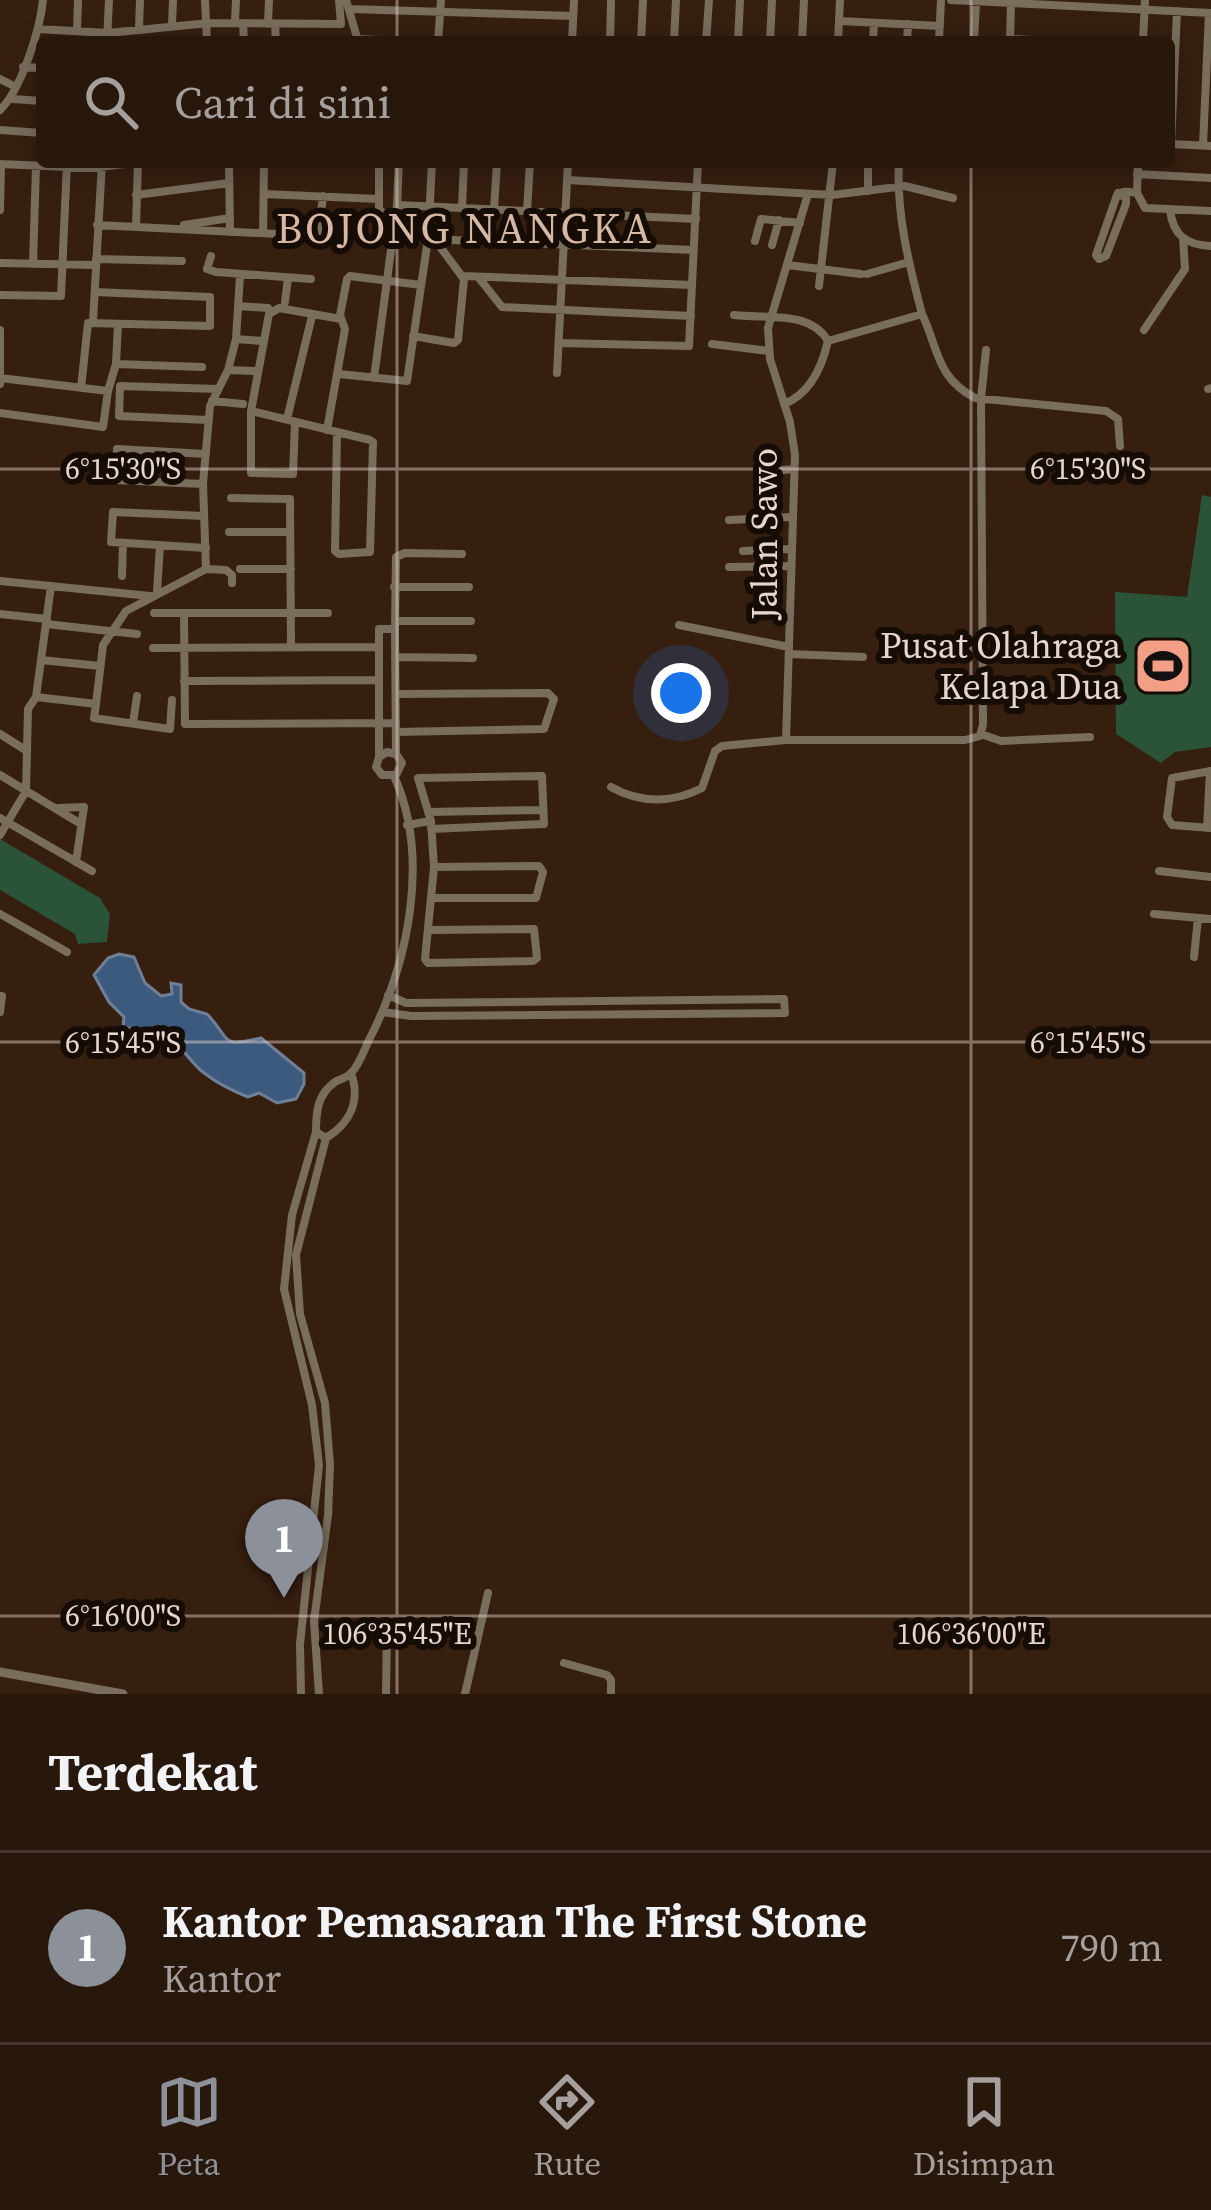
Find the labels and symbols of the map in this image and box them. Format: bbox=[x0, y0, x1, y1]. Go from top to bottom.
district label: BOJONG NANGKA bbox=[276, 199, 654, 257]
text: 6°15'30"S bbox=[65, 448, 181, 489]
street label: Jalan Sawo bbox=[740, 448, 789, 621]
text: 6°15'30"S bbox=[1030, 448, 1146, 489]
place label: Pusat Olahraga Kelapa Dua bbox=[880, 621, 1122, 711]
sports icon: Pusat Olahraga Kelapa Dua bbox=[1132, 635, 1194, 697]
your location bbox=[651, 663, 711, 723]
text: 6°15'45"S bbox=[65, 1022, 181, 1063]
text: 6°15'45"S bbox=[1030, 1022, 1146, 1063]
pin: 1 bbox=[245, 1499, 323, 1598]
text: 6°16'00"S bbox=[65, 1595, 181, 1636]
text: 106°35'45"E bbox=[322, 1613, 472, 1654]
text: 106°36'00"E bbox=[896, 1613, 1046, 1654]

